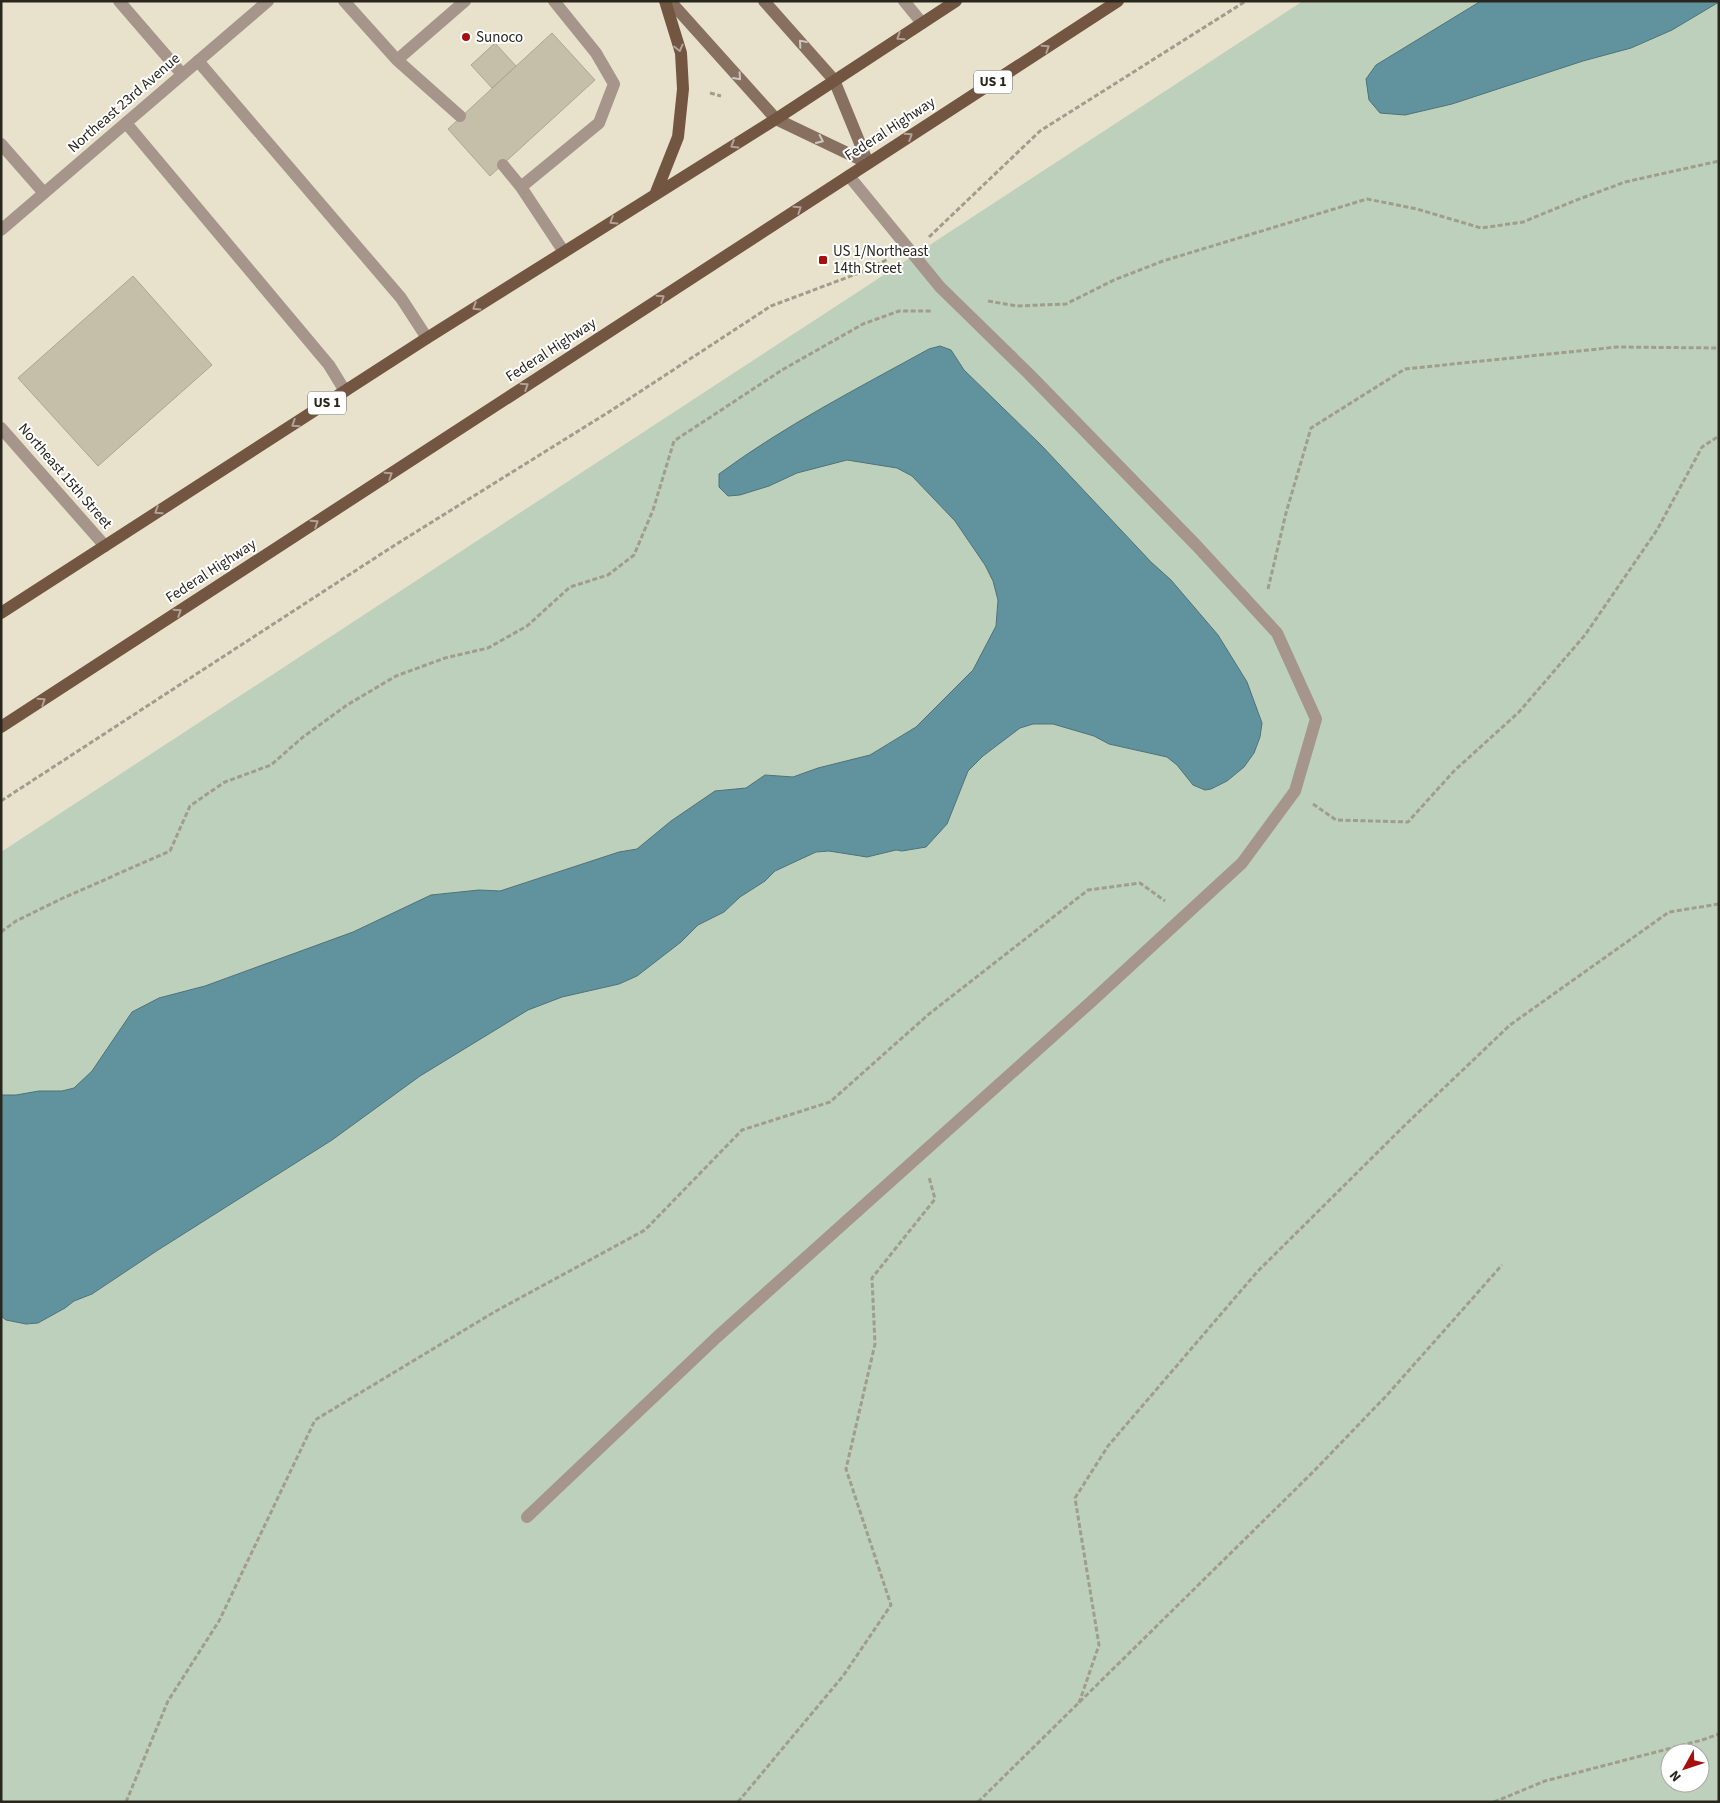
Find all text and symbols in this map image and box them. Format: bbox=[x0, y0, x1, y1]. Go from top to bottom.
place label: Sunoco bbox=[476, 27, 523, 48]
marker: Sunoco bbox=[460, 31, 472, 43]
one-way arrow bbox=[897, 31, 906, 41]
one-way arrow bbox=[799, 40, 808, 49]
one-way arrow bbox=[673, 44, 684, 52]
one-way arrow bbox=[1040, 45, 1049, 54]
street label: Northeast 23rd Avenue bbox=[63, 48, 185, 158]
road number: US 1 bbox=[974, 70, 1012, 94]
one-way arrow bbox=[732, 71, 741, 80]
street label: Federal Highway bbox=[841, 92, 939, 166]
one-way arrow bbox=[904, 133, 913, 142]
one-way arrow bbox=[815, 134, 824, 144]
one-way arrow bbox=[731, 138, 740, 148]
one-way arrow bbox=[792, 206, 801, 215]
one-way arrow bbox=[610, 214, 619, 224]
place label: US 1/Northeast 14th Street bbox=[833, 241, 928, 279]
marker: US 1/Northeast 14th Street bbox=[817, 254, 829, 266]
one-way arrow bbox=[656, 295, 665, 304]
one-way arrow bbox=[472, 301, 481, 311]
street label: Federal Highway bbox=[502, 313, 600, 387]
one-way arrow bbox=[520, 383, 529, 393]
road number: US 1 bbox=[308, 392, 346, 414]
one-way arrow bbox=[292, 417, 301, 427]
street label: Northeast 15th Street bbox=[13, 419, 117, 533]
one-way arrow bbox=[383, 472, 393, 481]
one-way arrow bbox=[155, 505, 164, 515]
one-way arrow bbox=[309, 520, 318, 530]
street label: Federal Highway bbox=[162, 534, 260, 608]
one-way arrow bbox=[173, 609, 182, 618]
one-way arrow bbox=[37, 697, 46, 707]
north arrow bbox=[1660, 1743, 1710, 1793]
text: N bbox=[1665, 1766, 1686, 1786]

